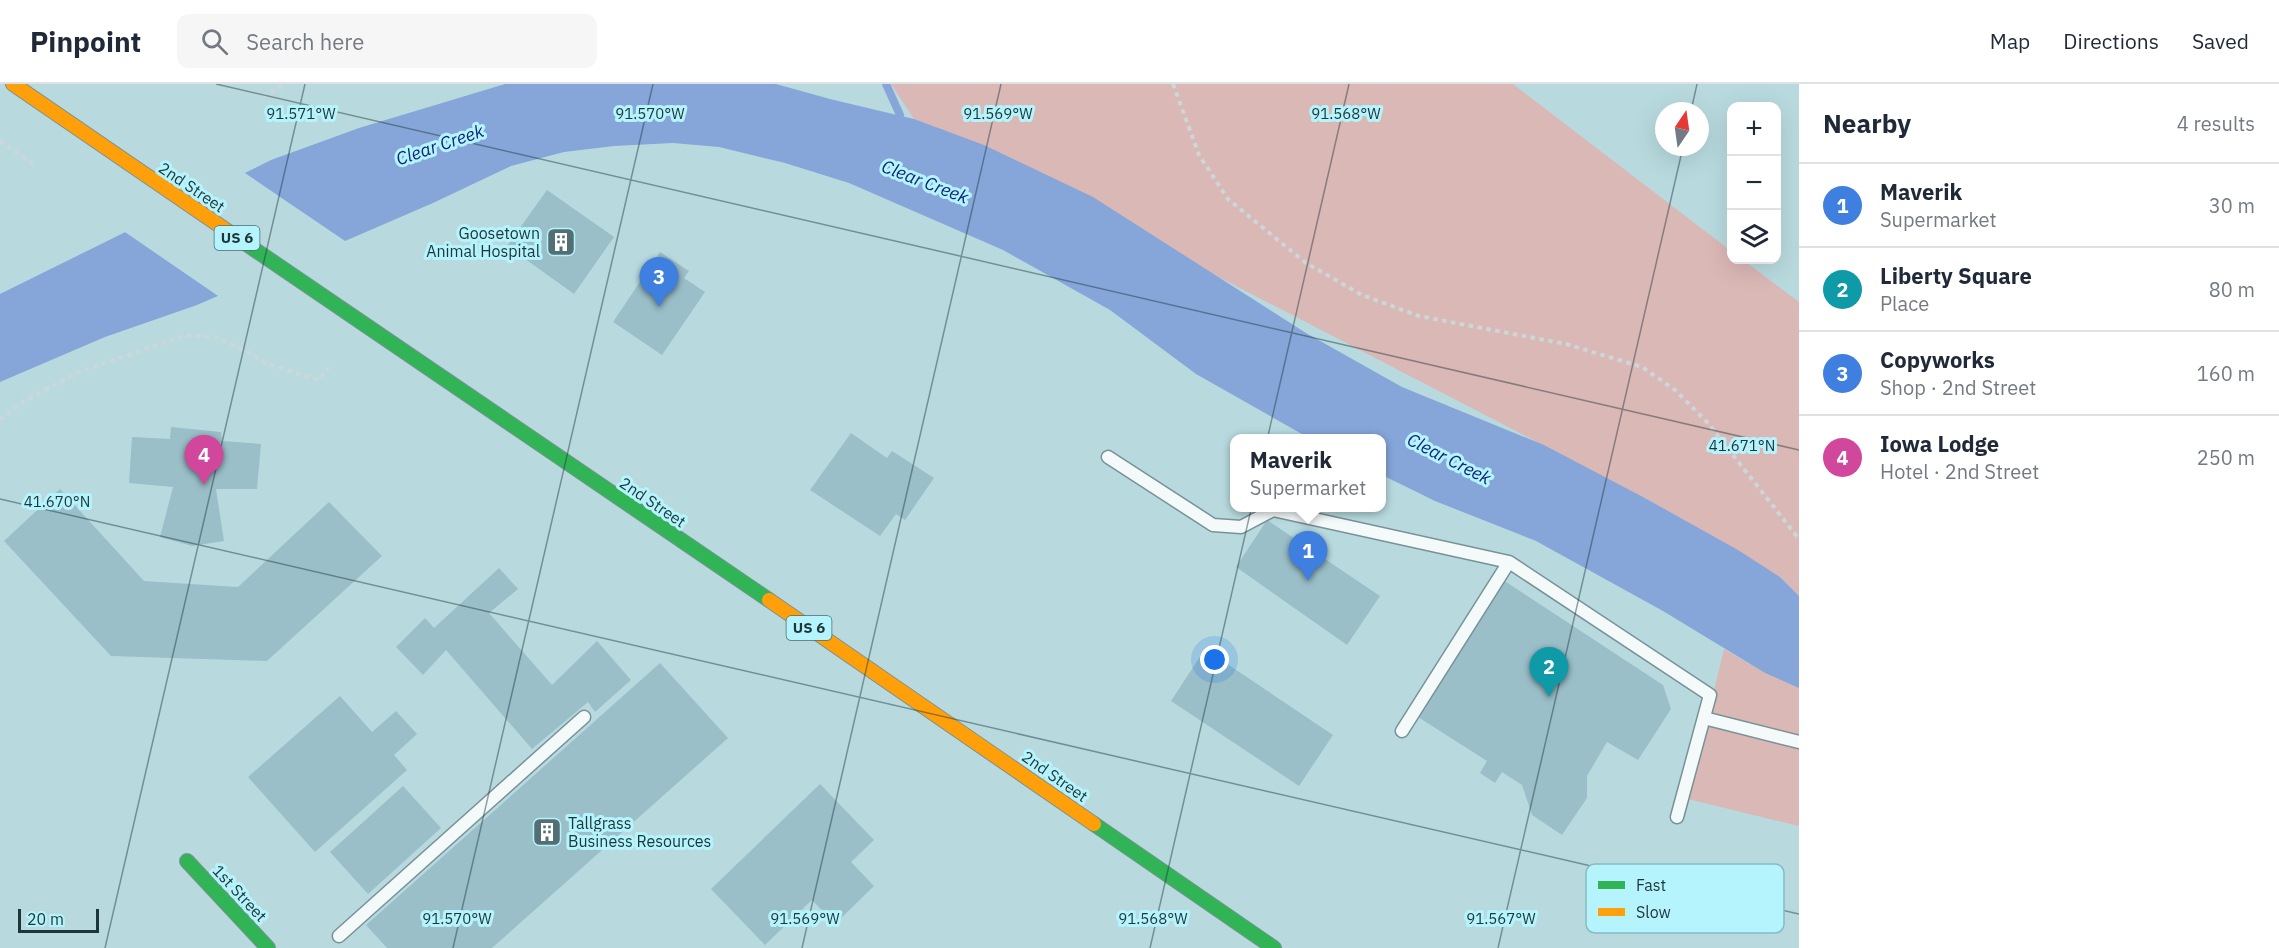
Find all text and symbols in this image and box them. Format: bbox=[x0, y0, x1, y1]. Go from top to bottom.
search box bbox=[177, 14, 597, 68]
text: Pinpoint bbox=[30, 23, 141, 60]
icon: search bbox=[198, 25, 231, 58]
text: Search here bbox=[246, 27, 364, 56]
text: Map bbox=[1990, 27, 2030, 55]
text: Directions bbox=[2063, 27, 2159, 55]
text: Saved bbox=[2192, 27, 2249, 55]
north arrow bbox=[1655, 102, 1709, 156]
map controls bbox=[1727, 102, 1781, 264]
button: + bbox=[1727, 102, 1781, 156]
text: 91.571°W bbox=[266, 104, 336, 123]
text: 91.570°W bbox=[615, 104, 685, 123]
text: 91.569°W bbox=[963, 104, 1033, 123]
text: 91.568°W bbox=[1311, 104, 1381, 123]
text: Nearby bbox=[1823, 106, 1911, 140]
text: 4 results bbox=[2177, 110, 2255, 137]
water label: Clear Creek bbox=[393, 119, 487, 170]
water label: Clear Creek bbox=[879, 154, 972, 209]
button: − bbox=[1727, 156, 1781, 210]
street label: 2nd Street bbox=[155, 158, 229, 216]
text: Maverik bbox=[1880, 177, 1962, 206]
text: 1 bbox=[1837, 192, 1849, 219]
text: 30 m bbox=[2209, 192, 2255, 219]
text: Supermarket bbox=[1880, 206, 1997, 233]
button: layers bbox=[1727, 210, 1781, 264]
place label: Goosetown Animal Hospital bbox=[426, 223, 540, 261]
road number: US 6 bbox=[214, 226, 260, 250]
building icon: Goosetown Animal Hospital bbox=[545, 226, 577, 258]
pin: 3 bbox=[640, 258, 678, 307]
text: Liberty Square bbox=[1880, 261, 2032, 290]
text: 2 bbox=[1837, 276, 1849, 303]
text: 80 m bbox=[2209, 276, 2255, 303]
text: Place bbox=[1880, 290, 1929, 317]
text: Copyworks bbox=[1880, 345, 1995, 374]
text: 3 bbox=[1837, 360, 1849, 387]
text: 160 m bbox=[2197, 360, 2255, 387]
text: Shop · 2nd Street bbox=[1880, 374, 2036, 401]
water label: Clear Creek bbox=[1403, 428, 1496, 490]
text: Iowa Lodge bbox=[1880, 429, 1999, 458]
popup bbox=[1230, 434, 1386, 512]
pin: 4 bbox=[184, 436, 224, 485]
text: 41.671°N bbox=[1709, 436, 1775, 455]
text: 4 bbox=[1837, 444, 1849, 471]
text: 250 m bbox=[2197, 444, 2255, 471]
text: Maverik bbox=[1250, 445, 1332, 474]
text: Hotel · 2nd Street bbox=[1880, 458, 2039, 485]
street label: 2nd Street bbox=[616, 473, 690, 531]
text: Supermarket bbox=[1250, 474, 1366, 501]
text: 41.670°N bbox=[24, 492, 90, 511]
pin: 1 bbox=[1288, 532, 1328, 581]
road number: US 6 bbox=[786, 616, 832, 640]
your location bbox=[1200, 645, 1229, 674]
pin: 2 bbox=[1530, 648, 1568, 697]
street label: 2nd Street bbox=[1018, 746, 1092, 806]
place label: Tallgrass Business Resources bbox=[568, 813, 711, 851]
building icon: Tallgrass Business Resources bbox=[531, 816, 563, 848]
street label: 1st Street bbox=[209, 860, 271, 926]
legend bbox=[1586, 864, 1784, 933]
text: Fast bbox=[1636, 875, 1666, 895]
text: Slow bbox=[1636, 902, 1671, 922]
scale bar bbox=[18, 906, 99, 934]
text: 20 m bbox=[27, 909, 64, 929]
text: 91.570°W bbox=[422, 909, 492, 928]
text: 91.569°W bbox=[770, 909, 840, 928]
text: 91.568°W bbox=[1118, 909, 1188, 928]
text: 91.567°W bbox=[1466, 909, 1536, 928]

